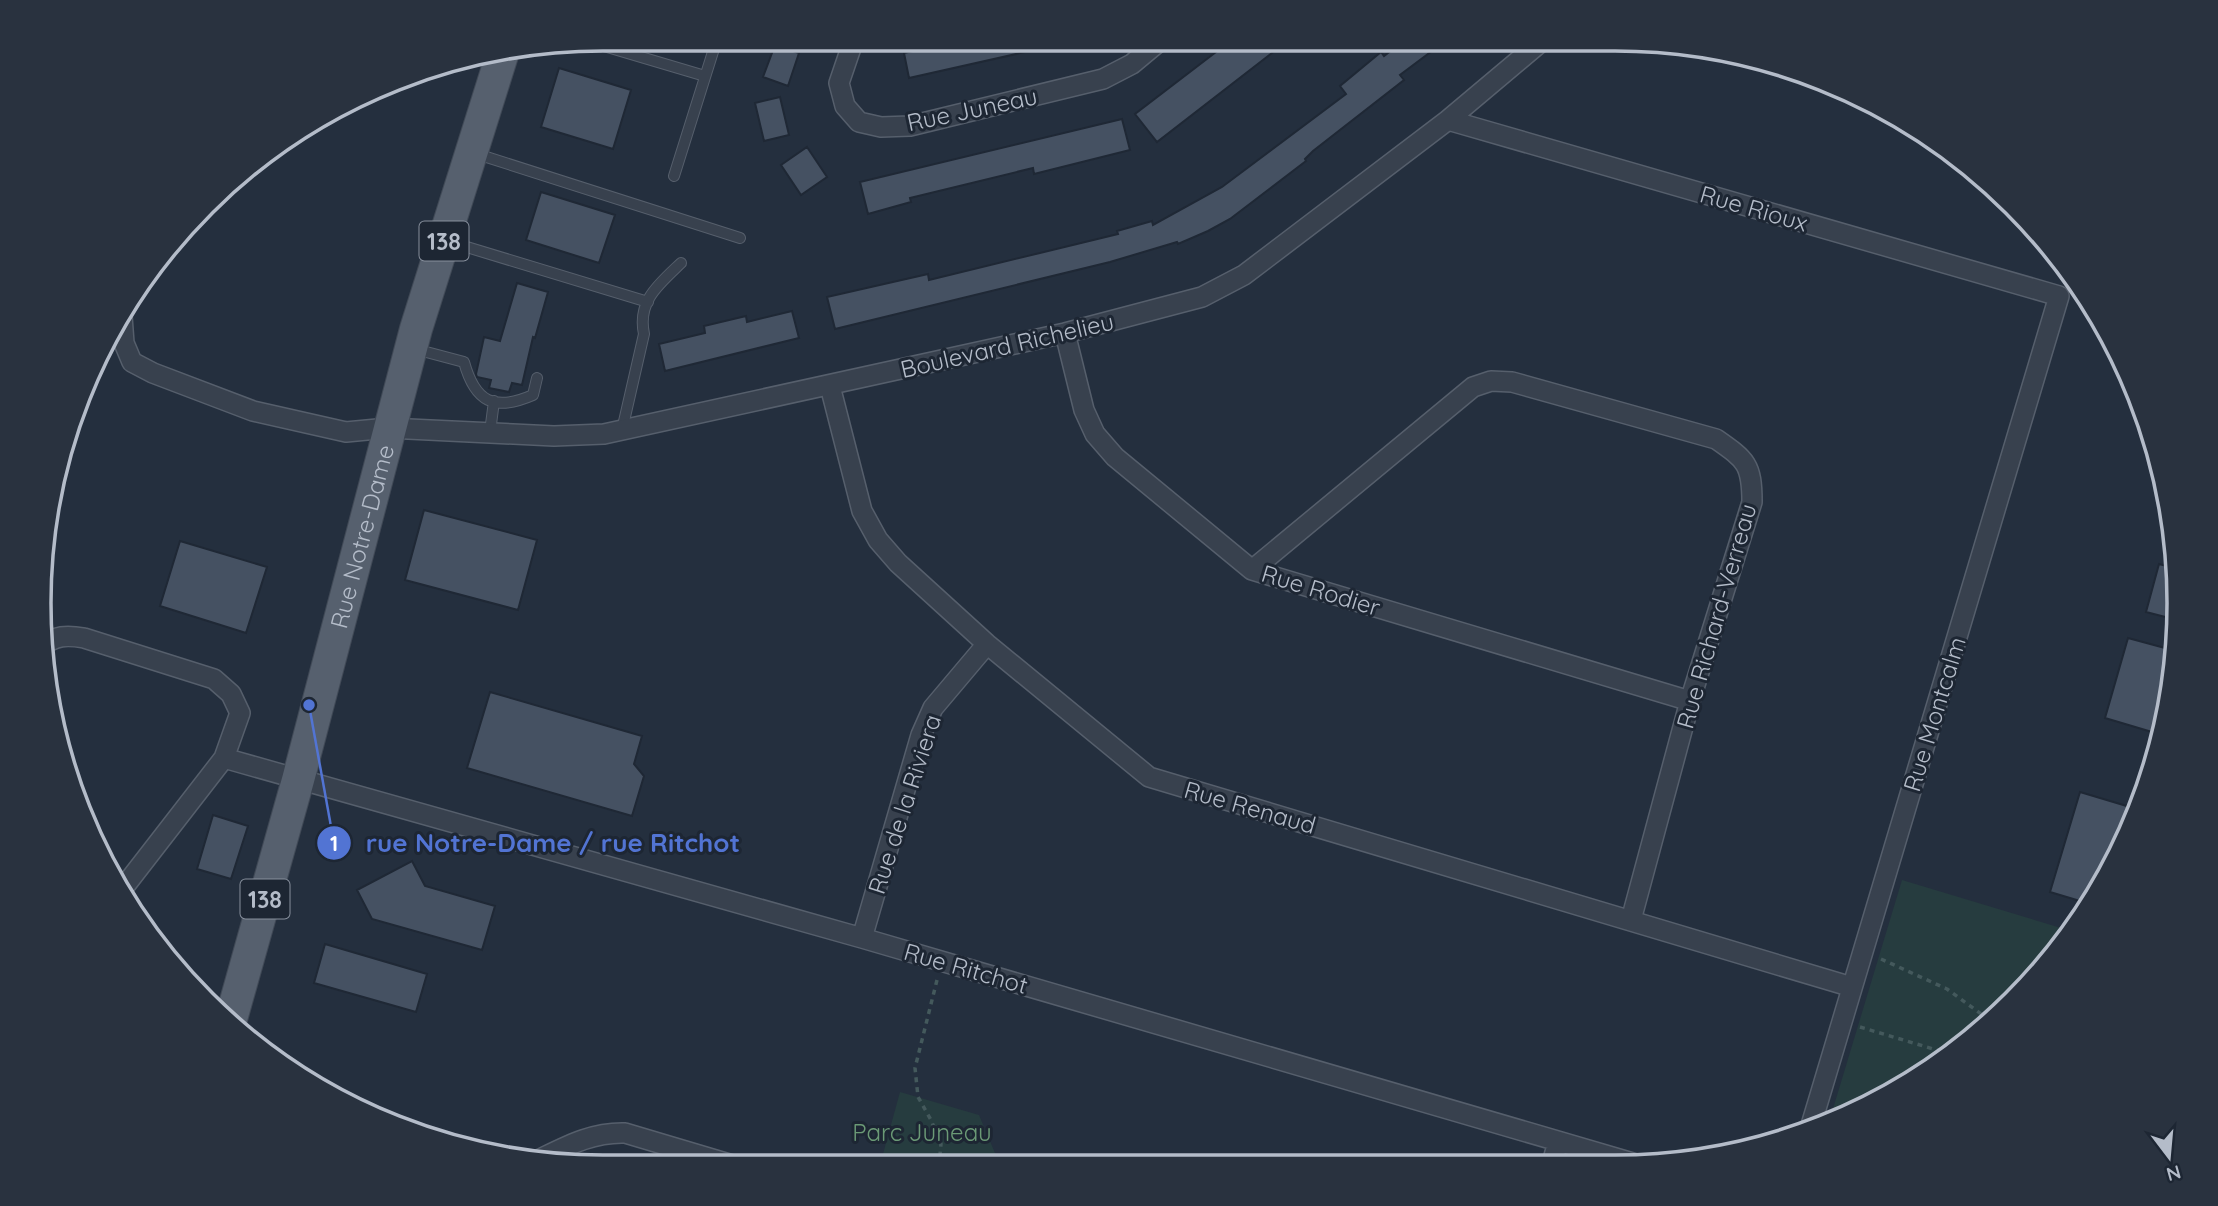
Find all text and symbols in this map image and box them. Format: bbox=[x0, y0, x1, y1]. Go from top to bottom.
street label: Rue Juneau bbox=[904, 81, 1040, 137]
street label: Rue Rioux bbox=[1697, 178, 1811, 238]
road number: 138 bbox=[420, 222, 468, 260]
street label: Boulevard Richelieu bbox=[897, 306, 1117, 384]
street label: Rue Notre-Dame bbox=[323, 441, 400, 631]
street label: Rue Richard-Verreau bbox=[1670, 500, 1762, 732]
street label: Rue Rodier bbox=[1258, 558, 1384, 622]
street label: Rue Montcalm bbox=[1896, 633, 1972, 795]
street label: Rue de la Riviera bbox=[861, 710, 947, 898]
street label: Rue Renaud bbox=[1181, 774, 1319, 840]
callout: rue Notre-Dame / rue Ritchot bbox=[317, 820, 754, 867]
text: rue Notre-Dame / rue Ritchot bbox=[366, 826, 740, 859]
text: 1 bbox=[330, 830, 338, 856]
road number: 138 bbox=[240, 879, 290, 918]
street label: Rue Ritchot bbox=[901, 936, 1031, 1000]
park label: Parc Juneau bbox=[852, 1117, 992, 1147]
north arrow bbox=[2134, 1122, 2204, 1192]
text: N bbox=[2164, 1160, 2184, 1187]

